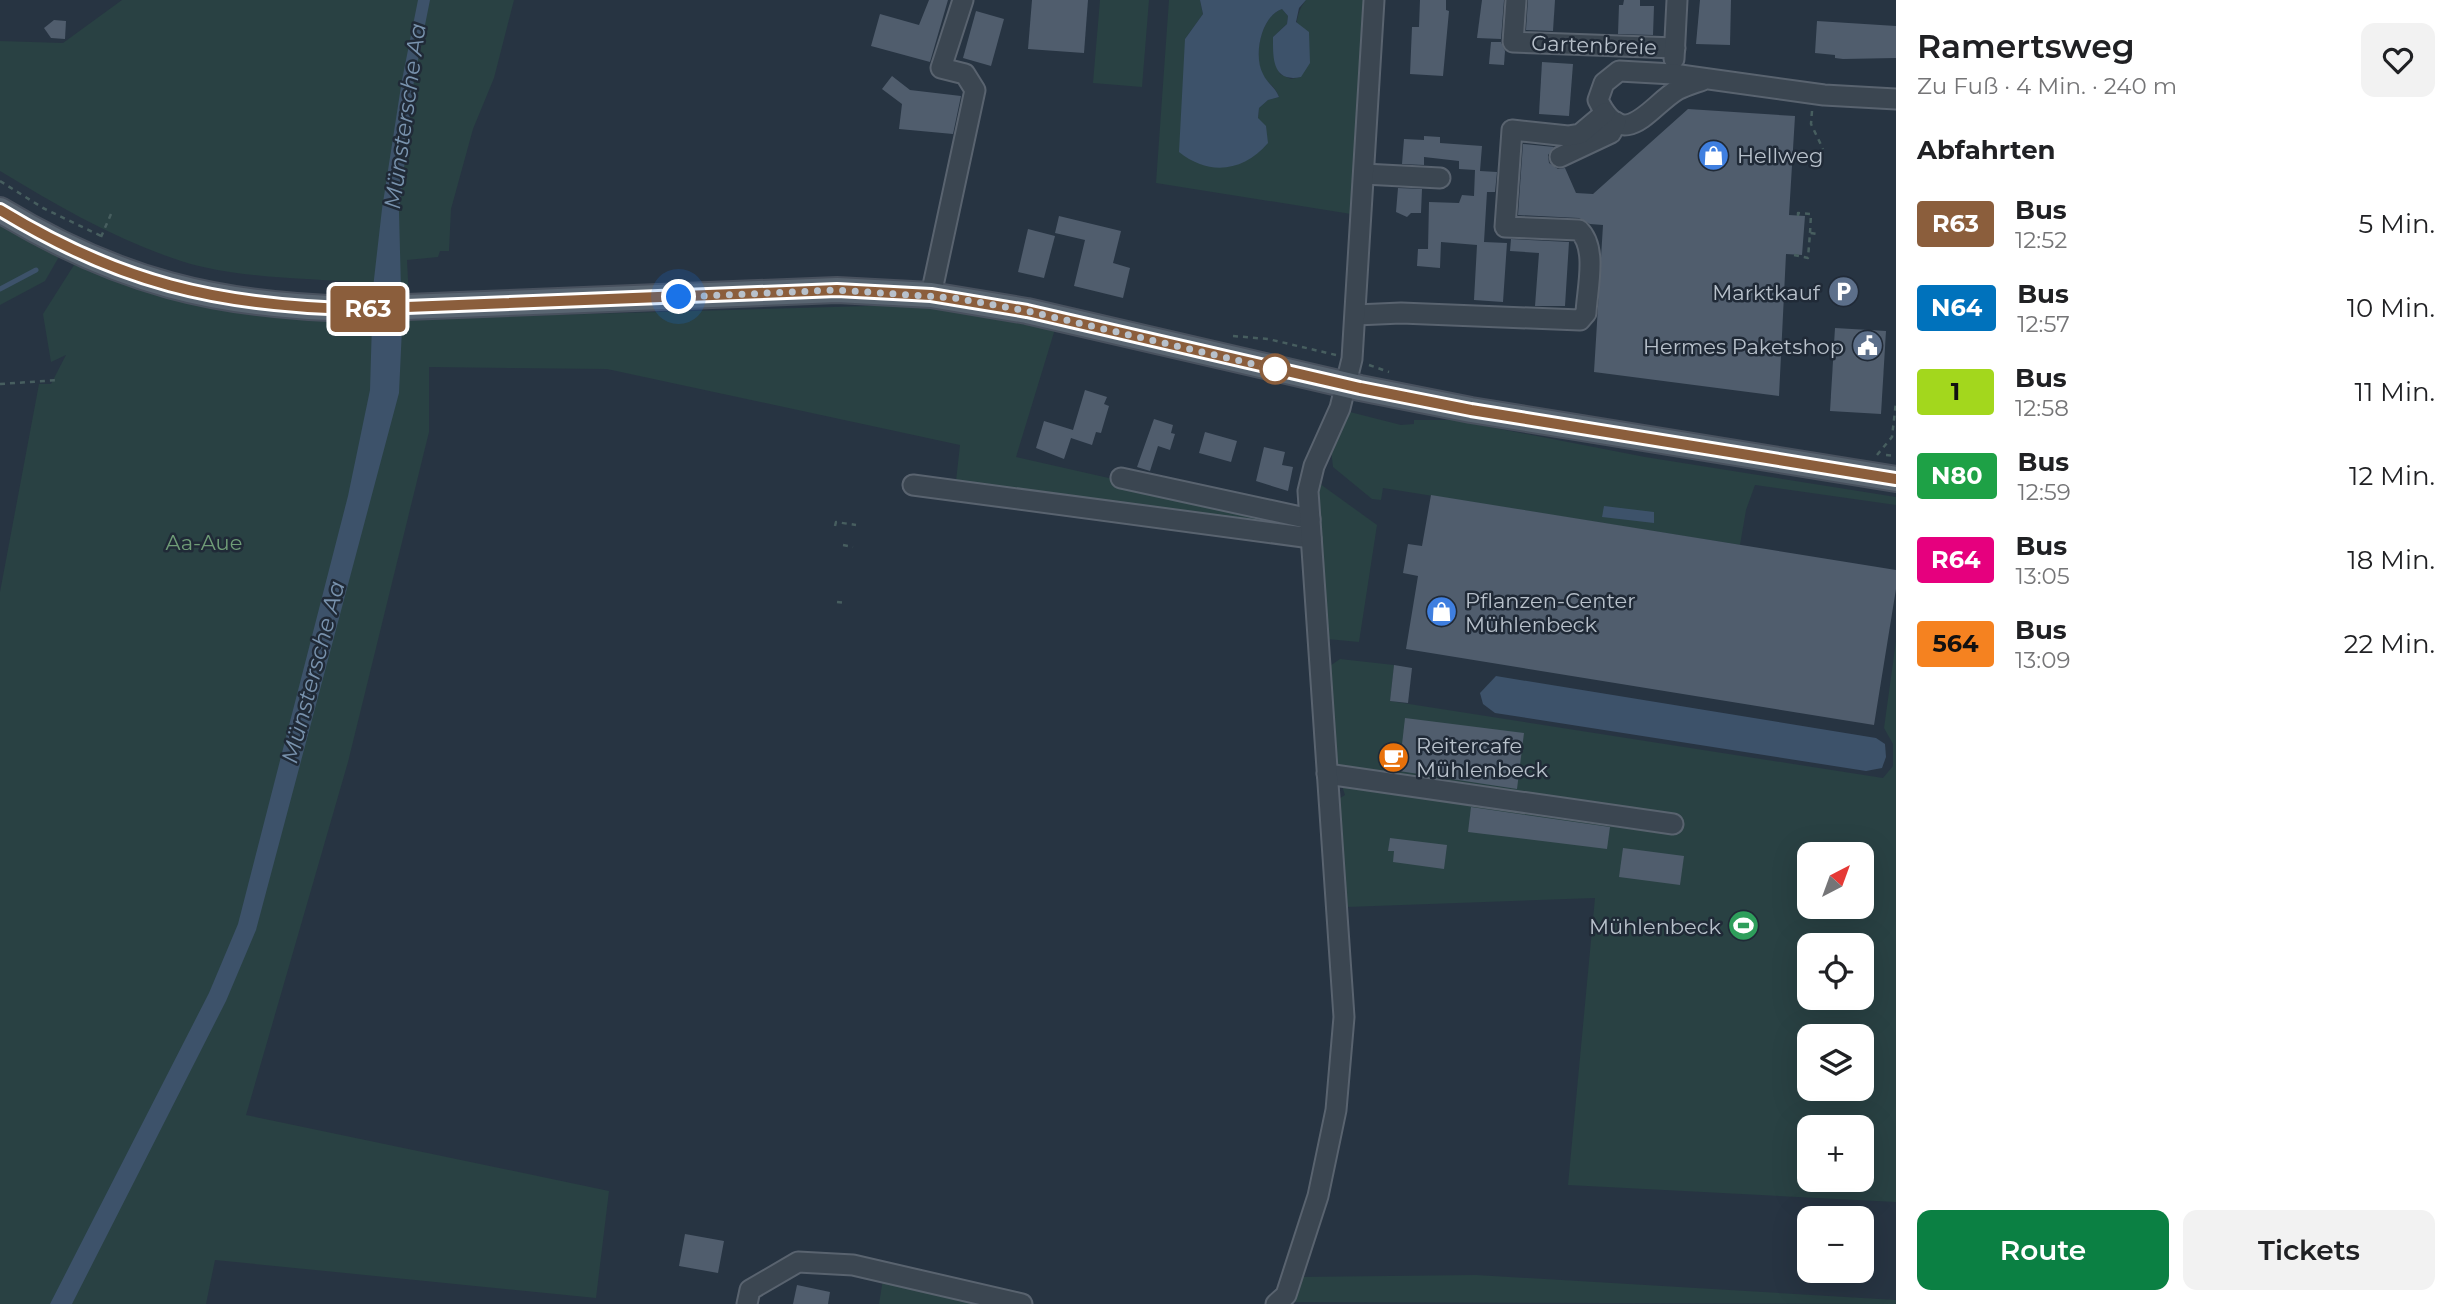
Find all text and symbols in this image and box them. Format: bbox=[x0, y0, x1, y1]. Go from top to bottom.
water label: Münstersche Aa bbox=[378, 21, 432, 211]
button: heart bbox=[2361, 23, 2435, 97]
text: Ramertsweg bbox=[1917, 26, 2135, 66]
street label: Gartenbreie bbox=[1531, 30, 1657, 60]
text: Zu Fuß · 4 Min. · 240 m bbox=[1917, 72, 2177, 100]
text: Abfahrten bbox=[1917, 134, 2056, 166]
shop icon: Hellweg bbox=[1697, 138, 1731, 172]
place label: Hellweg bbox=[1737, 143, 1823, 168]
text: Bus bbox=[2015, 194, 2067, 226]
text: 5 Min. bbox=[2359, 208, 2435, 240]
text: R63 bbox=[1932, 209, 1979, 238]
text: 12:52 bbox=[2015, 226, 2067, 254]
parking icon: Marktkauf bbox=[1826, 275, 1860, 309]
text: Bus bbox=[2017, 278, 2069, 310]
your location bbox=[661, 279, 696, 314]
place label: Marktkauf bbox=[1712, 280, 1821, 305]
line badge: R63 bbox=[328, 286, 408, 332]
text: 10 Min. bbox=[2347, 292, 2435, 324]
text: N64 bbox=[1931, 293, 1982, 322]
text: R63 bbox=[344, 294, 392, 323]
text: 12:57 bbox=[2017, 310, 2070, 338]
public building icon: Hermes Paketshop bbox=[1850, 329, 1884, 363]
place label: Hermes Paketshop bbox=[1643, 334, 1844, 359]
unlabelled marker bbox=[1260, 354, 1290, 384]
text: Bus bbox=[2015, 362, 2067, 394]
text: 11 Min. bbox=[2355, 376, 2435, 408]
text: 1 bbox=[1951, 377, 1960, 406]
text: 12:58 bbox=[2015, 394, 2069, 422]
text: Bus bbox=[2018, 446, 2069, 478]
text: 12 Min. bbox=[2349, 460, 2435, 492]
text: N80 bbox=[1931, 461, 1983, 490]
text: 12:59 bbox=[2018, 478, 2071, 506]
park label: Aa-Aue bbox=[166, 530, 242, 555]
text: Bus bbox=[2015, 530, 2067, 562]
text: 18 Min. bbox=[2347, 544, 2435, 576]
text: R64 bbox=[1931, 545, 1980, 574]
text: 13:05 bbox=[2015, 562, 2070, 590]
water label: Münstersche Aa bbox=[275, 578, 351, 766]
place label: Pflanzen-Center Mühlenbeck bbox=[1465, 588, 1636, 637]
shop icon: Pflanzen-Center Mühlenbeck bbox=[1425, 595, 1459, 629]
text: Bus bbox=[2015, 614, 2067, 646]
text: 22 Min. bbox=[2344, 628, 2435, 660]
text: 564 bbox=[1932, 629, 1979, 658]
text: 13:09 bbox=[2015, 646, 2070, 674]
place label: Reitercafe Mühlenbeck bbox=[1416, 733, 1548, 782]
cafe icon: Reitercafe Mühlenbeck bbox=[1376, 740, 1410, 774]
north arrow bbox=[1797, 842, 1874, 919]
map controls bbox=[1797, 842, 1874, 1283]
sports icon: Mühlenbeck bbox=[1727, 909, 1761, 943]
place label: Mühlenbeck bbox=[1589, 914, 1721, 939]
button: locate bbox=[1797, 933, 1874, 1010]
button: layers bbox=[1797, 1024, 1874, 1101]
button: + bbox=[1797, 1115, 1874, 1192]
button: − bbox=[1797, 1206, 1874, 1283]
button: Route bbox=[1917, 1210, 2169, 1290]
button: Tickets bbox=[2183, 1210, 2435, 1290]

